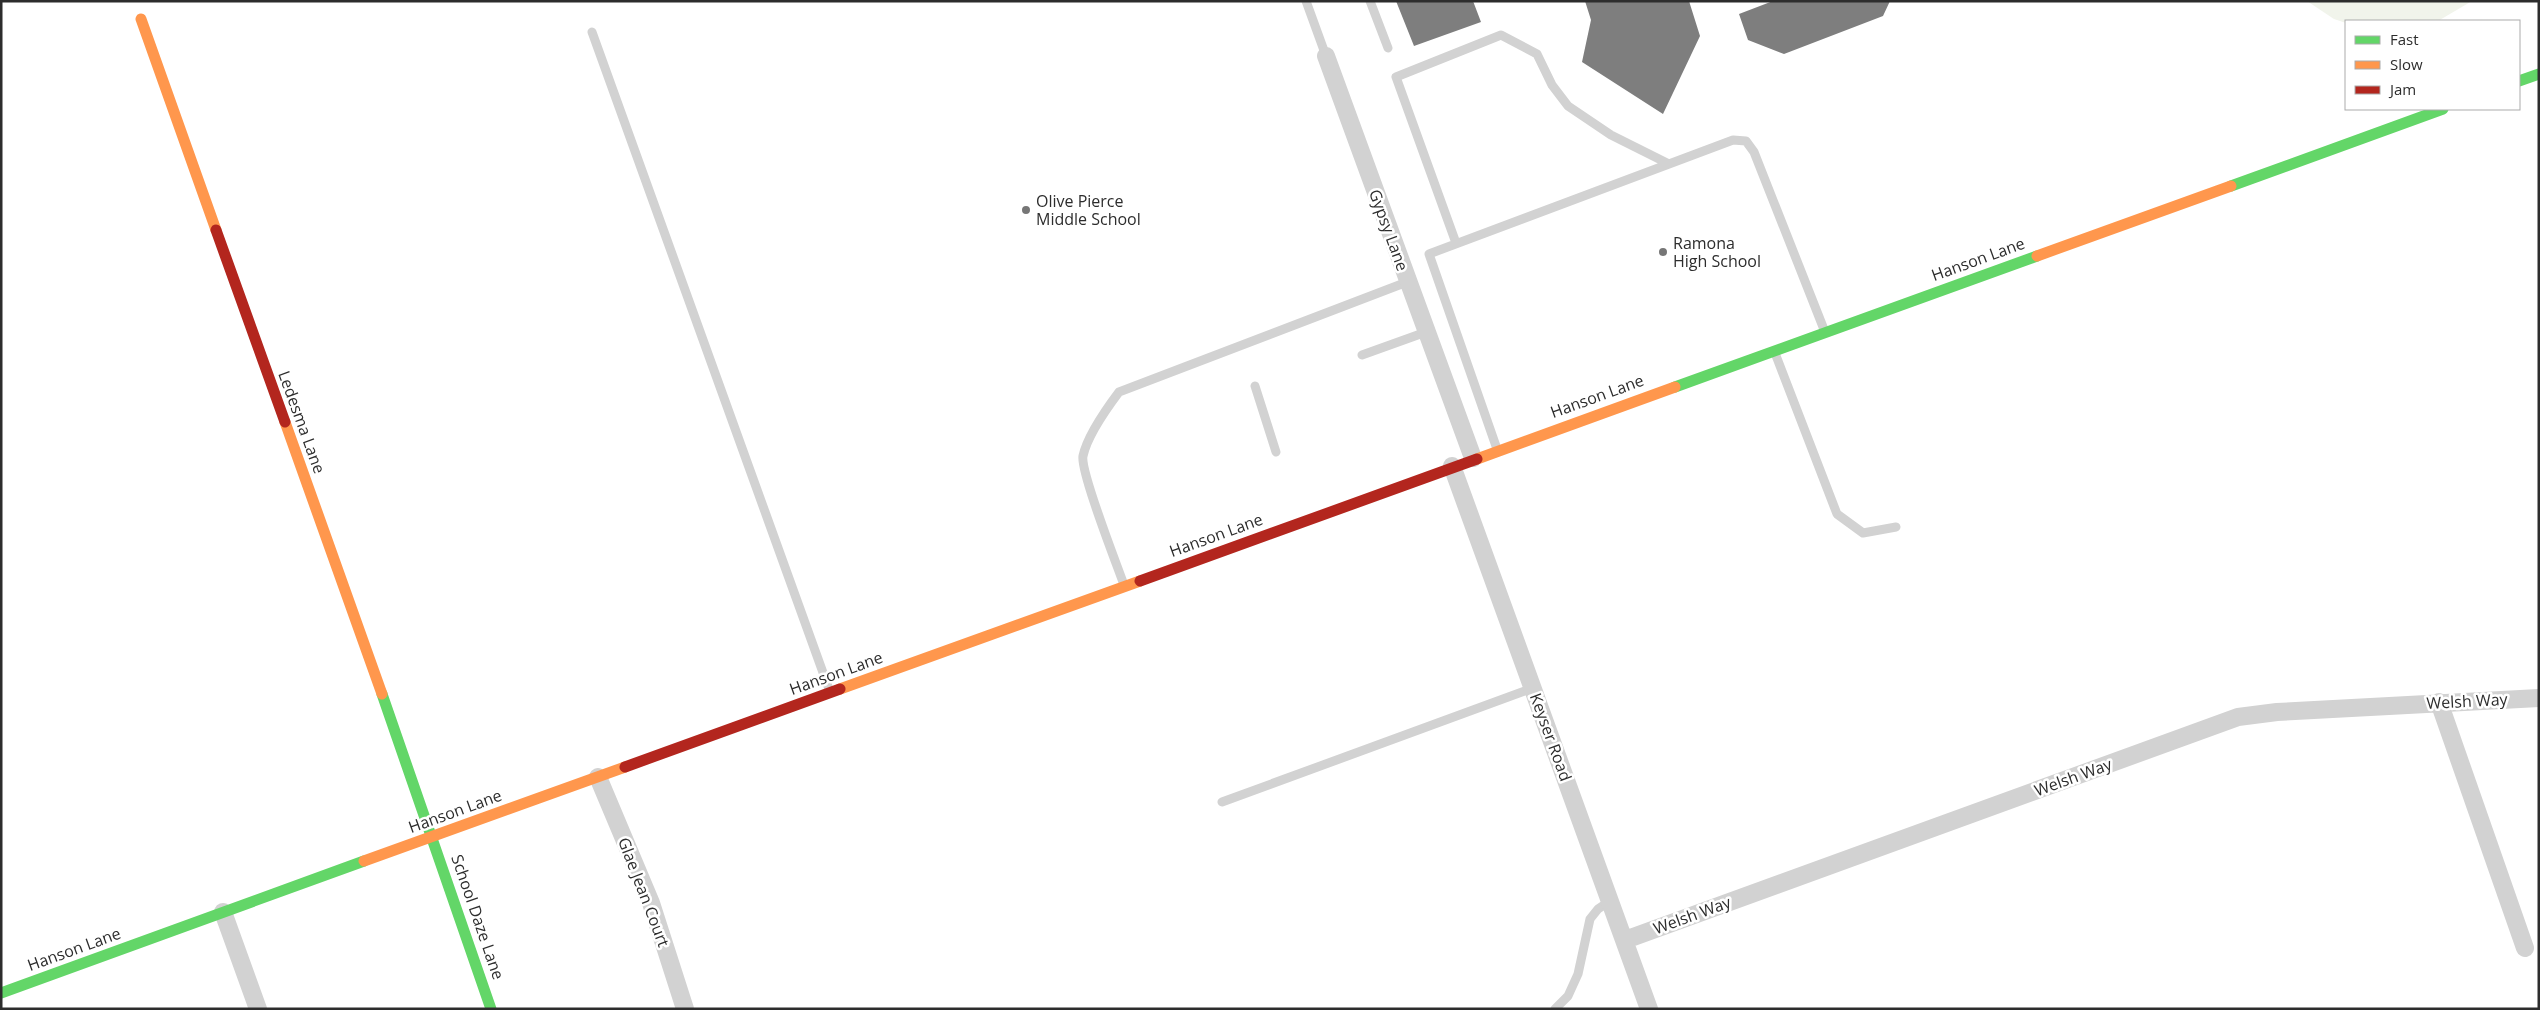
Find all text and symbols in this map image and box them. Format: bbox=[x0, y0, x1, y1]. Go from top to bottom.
legend bbox=[2345, 20, 2520, 110]
text: Fast bbox=[2390, 29, 2419, 49]
text: Slow bbox=[2390, 54, 2423, 74]
text: Jam bbox=[2388, 79, 2416, 99]
street label: Gypsy Lane bbox=[1364, 186, 1414, 274]
place label: Olive Pierce Middle School bbox=[1036, 190, 1141, 230]
marker: Olive Pierce Middle School bbox=[1020, 204, 1032, 216]
place label: Ramona High School bbox=[1673, 232, 1761, 272]
street label: Hanson Lane bbox=[1928, 232, 2028, 286]
marker: Ramona High School bbox=[1657, 246, 1669, 258]
street label: Ledesma Lane bbox=[273, 368, 331, 476]
street label: Hanson Lane bbox=[1547, 369, 1647, 423]
street label: Hanson Lane bbox=[1166, 508, 1266, 562]
street label: Hanson Lane bbox=[786, 646, 886, 700]
street label: Welsh Way bbox=[2426, 688, 2509, 714]
street label: Keyser Road bbox=[1525, 690, 1577, 784]
street label: Welsh Way bbox=[2031, 752, 2116, 801]
street label: Hanson Lane bbox=[405, 784, 505, 838]
street label: Glae Jean Court bbox=[613, 834, 675, 950]
street label: School Daze Lane bbox=[446, 852, 510, 982]
street label: Welsh Way bbox=[1650, 890, 1735, 939]
street label: Hanson Lane bbox=[24, 922, 124, 976]

